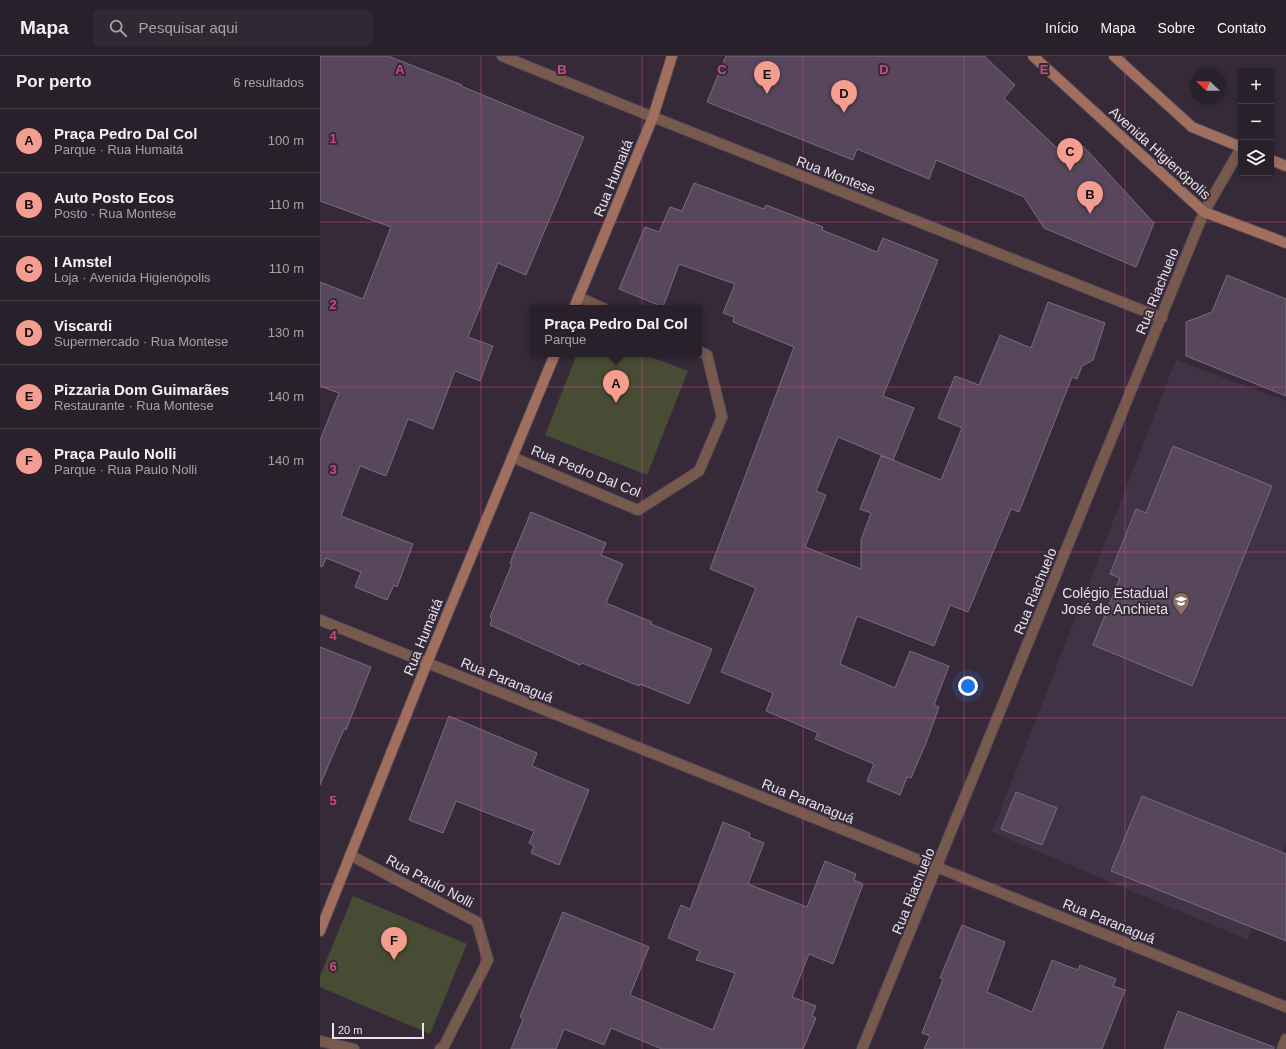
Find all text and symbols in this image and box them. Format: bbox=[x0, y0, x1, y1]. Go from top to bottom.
search box bbox=[93, 10, 373, 46]
text: Mapa bbox=[20, 17, 69, 38]
icon: search bbox=[107, 17, 129, 39]
text: Pesquisar aqui bbox=[139, 19, 238, 36]
text: Início bbox=[1045, 20, 1079, 36]
text: Mapa bbox=[1101, 20, 1136, 36]
text: Sobre bbox=[1158, 20, 1195, 36]
text: Contato bbox=[1217, 20, 1266, 36]
pin: E bbox=[754, 61, 780, 94]
text: A bbox=[395, 62, 405, 77]
text: B bbox=[557, 62, 567, 77]
text: C bbox=[717, 62, 727, 77]
text: D bbox=[879, 62, 889, 77]
text: E bbox=[1040, 62, 1049, 77]
north arrow bbox=[1190, 68, 1226, 104]
map controls bbox=[1238, 68, 1274, 176]
button: + bbox=[1238, 68, 1274, 104]
text: Por perto bbox=[16, 72, 92, 91]
text: 6 resultados bbox=[233, 75, 304, 90]
pin: D bbox=[831, 80, 857, 113]
street label: Avenida Higienópolis bbox=[1106, 103, 1214, 203]
button: − bbox=[1238, 104, 1274, 140]
text: Praça Pedro Dal Col bbox=[54, 125, 197, 142]
text: 1 bbox=[329, 131, 337, 146]
text: A bbox=[24, 133, 34, 148]
text: 100 m bbox=[268, 133, 304, 148]
street label: Rua Humaitá bbox=[590, 137, 636, 219]
pin: C bbox=[1057, 138, 1083, 171]
button: layers bbox=[1238, 140, 1274, 176]
text: Parque · Rua Humaitá bbox=[54, 142, 183, 157]
street label: Rua Montese bbox=[794, 153, 878, 197]
pin: B bbox=[1077, 181, 1103, 214]
text: Auto Posto Ecos bbox=[54, 189, 174, 206]
text: B bbox=[24, 197, 34, 212]
text: 110 m bbox=[269, 197, 304, 212]
text: Posto · Rua Montese bbox=[54, 206, 176, 221]
street label: Rua Riachuelo bbox=[1132, 245, 1182, 337]
text: I Amstel bbox=[54, 253, 112, 270]
text: C bbox=[24, 261, 34, 276]
text: 110 m bbox=[269, 261, 304, 276]
text: Loja · Avenida Higienópolis bbox=[54, 270, 211, 285]
text: 2 bbox=[329, 297, 337, 312]
popup bbox=[530, 305, 702, 357]
text: Praça Pedro Dal Col bbox=[544, 315, 688, 332]
text: Viscardi bbox=[54, 317, 112, 334]
text: D bbox=[24, 325, 34, 340]
text: 130 m bbox=[268, 325, 304, 340]
text: Parque bbox=[544, 332, 586, 347]
text: Supermercado · Rua Montese bbox=[54, 334, 228, 349]
pin: A bbox=[603, 370, 629, 403]
text: Pizzaria Dom Guimarães bbox=[54, 381, 229, 398]
text: E bbox=[25, 389, 33, 404]
text: 140 m bbox=[268, 389, 304, 404]
text: Restaurante · Rua Montese bbox=[54, 398, 214, 413]
street label: Rua Pedro Dal Col bbox=[529, 442, 643, 500]
text: Praça Paulo Nolli bbox=[54, 445, 177, 462]
text: F bbox=[25, 453, 33, 468]
text: 140 m bbox=[268, 453, 304, 468]
text: Parque · Rua Paulo Nolli bbox=[54, 462, 197, 477]
text: 3 bbox=[329, 462, 337, 477]
street label: Rua Riachuelo bbox=[1010, 545, 1060, 637]
place label: Colégio Estadual José de Anchieta bbox=[1061, 585, 1168, 617]
school or university icon: Colégio Estadual José de Anchieta bbox=[1171, 591, 1191, 616]
street label: Rua Humaitá bbox=[400, 596, 446, 678]
text: 4 bbox=[329, 628, 337, 643]
street label: Rua Paranaguá bbox=[459, 654, 556, 706]
your location bbox=[958, 676, 978, 696]
street label: Rua Paranaguá bbox=[760, 775, 857, 827]
text: 5 bbox=[329, 793, 337, 808]
street label: Rua Riachuelo bbox=[888, 845, 938, 937]
street label: Rua Paulo Nolli bbox=[384, 851, 476, 911]
street label: Rua Paranaguá bbox=[1061, 895, 1158, 947]
pin: F bbox=[381, 927, 407, 960]
text: 6 bbox=[329, 959, 337, 974]
scale bar bbox=[332, 1021, 424, 1040]
text: 20 m bbox=[338, 1024, 362, 1036]

